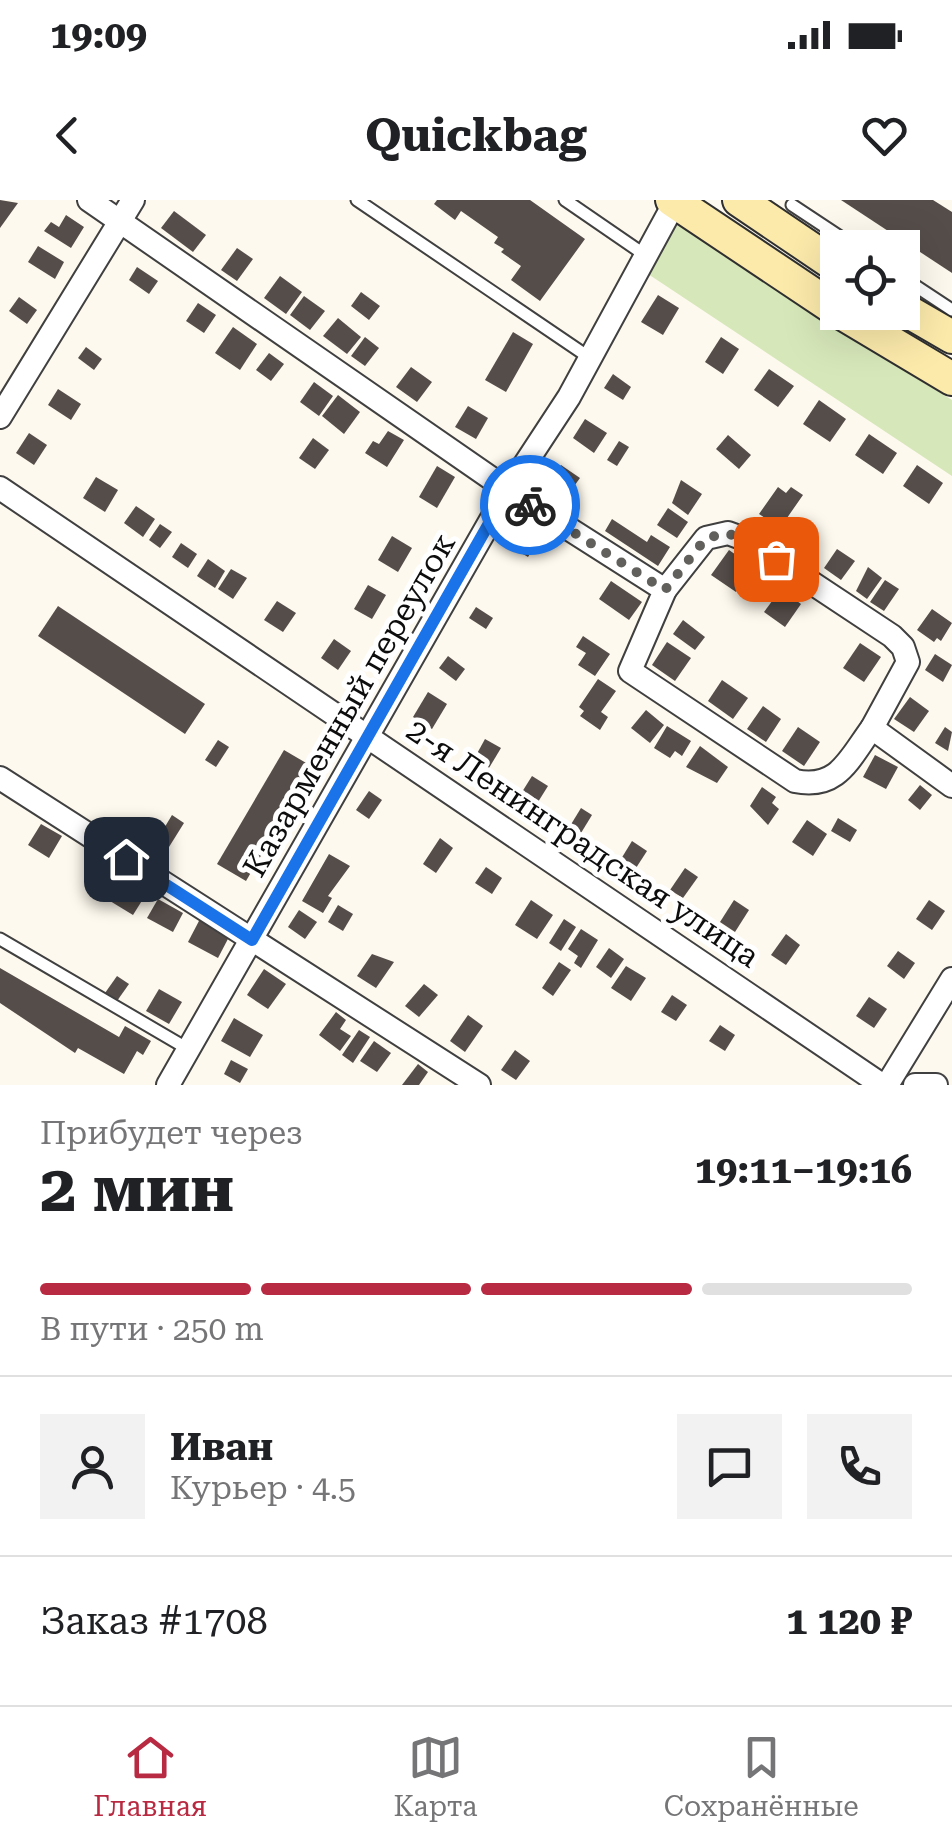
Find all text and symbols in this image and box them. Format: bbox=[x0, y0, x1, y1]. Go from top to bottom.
text: 19:09 bbox=[50, 13, 147, 57]
icon: back bbox=[40, 108, 95, 163]
icon: heart bbox=[857, 108, 912, 163]
text: Quickbag bbox=[365, 109, 587, 162]
map controls bbox=[820, 230, 920, 330]
button: locate bbox=[820, 230, 920, 330]
courier bbox=[480, 455, 580, 555]
icon: bike bbox=[503, 478, 558, 533]
pin bbox=[734, 517, 819, 602]
street label: Казарменный переулок bbox=[235, 526, 463, 884]
icon: bag bbox=[749, 532, 804, 587]
street label: 2-я Ленинградская улица bbox=[399, 711, 767, 975]
pin bbox=[84, 817, 169, 902]
icon: home bbox=[99, 832, 154, 887]
text: Прибудет через bbox=[40, 1114, 303, 1152]
text: 19:11–19:16 bbox=[695, 1148, 912, 1192]
text: 2 мин bbox=[40, 1151, 234, 1227]
text: В пути · 250 m bbox=[40, 1310, 264, 1348]
button: person bbox=[40, 1414, 145, 1519]
button: chat bbox=[677, 1414, 782, 1519]
button: phone bbox=[807, 1414, 912, 1519]
text: Иван bbox=[170, 1425, 273, 1469]
text: Курьер · 4.5 bbox=[170, 1469, 356, 1507]
text: Заказ #1708 bbox=[40, 1599, 268, 1643]
text: 1 120 ₽ bbox=[786, 1599, 912, 1643]
tab: Главная bbox=[93, 1730, 207, 1823]
tab: Карта bbox=[394, 1730, 477, 1823]
tab: Сохранённые bbox=[664, 1730, 859, 1823]

